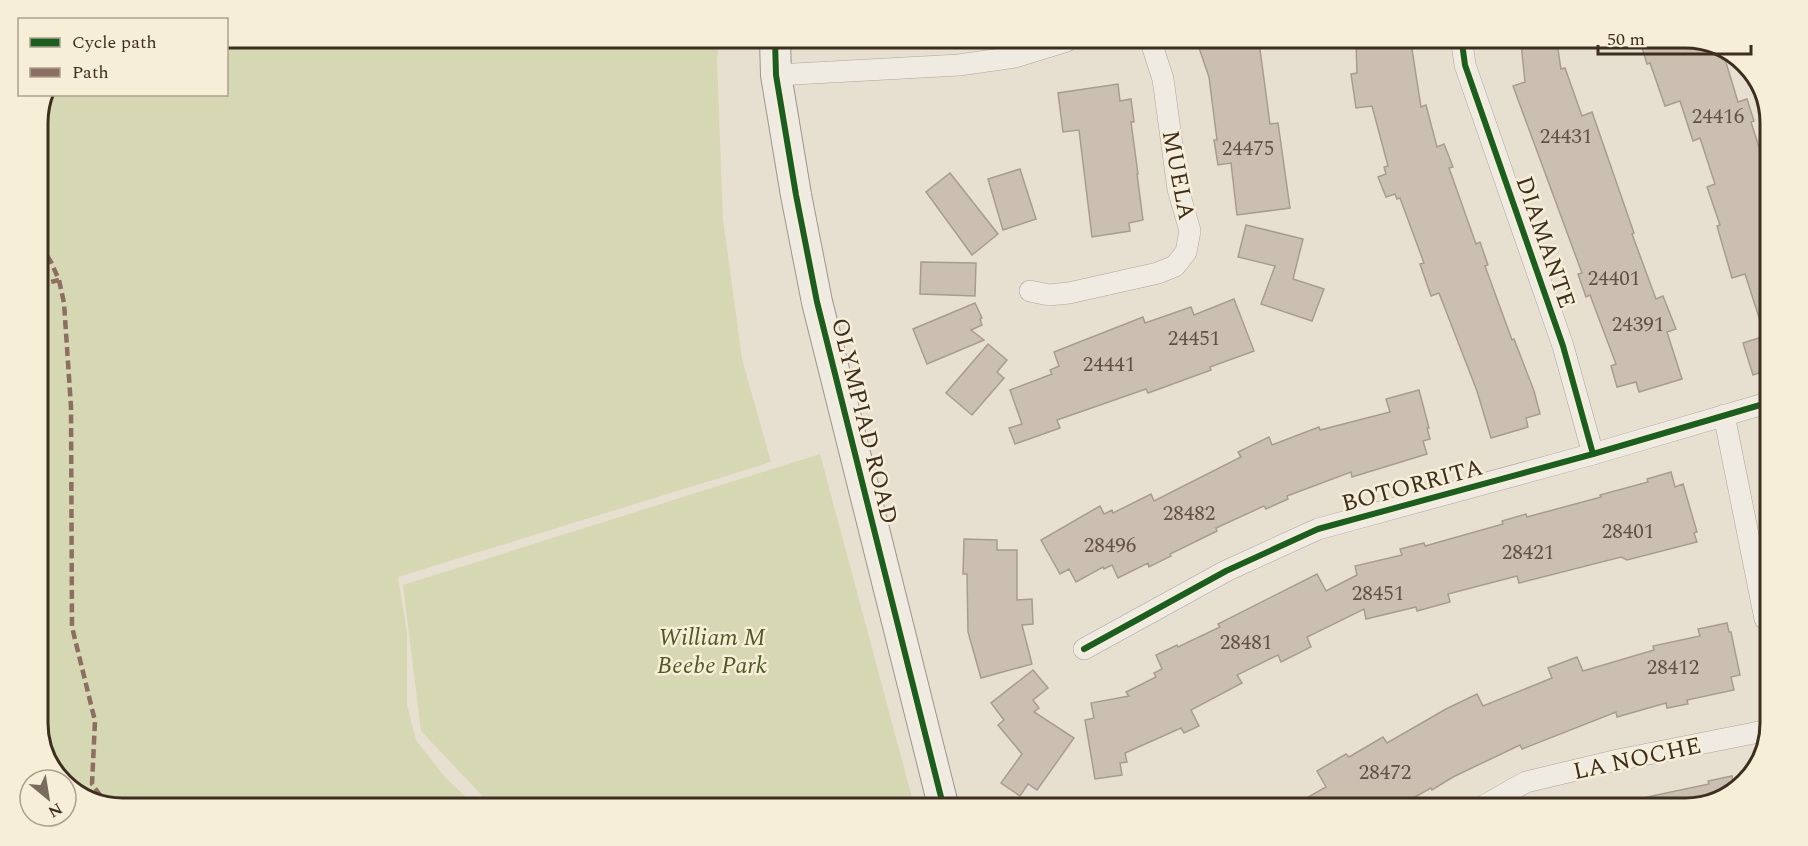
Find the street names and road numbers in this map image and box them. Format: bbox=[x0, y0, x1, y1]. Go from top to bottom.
street label: MUELA bbox=[1152, 127, 1204, 223]
street label: DIAMANTE bbox=[1506, 171, 1585, 313]
street label: OLYMPIAD ROAD bbox=[821, 314, 907, 528]
street label: BOTORRITA bbox=[1337, 450, 1487, 522]
street label: LA NOCHE bbox=[1570, 728, 1705, 790]

